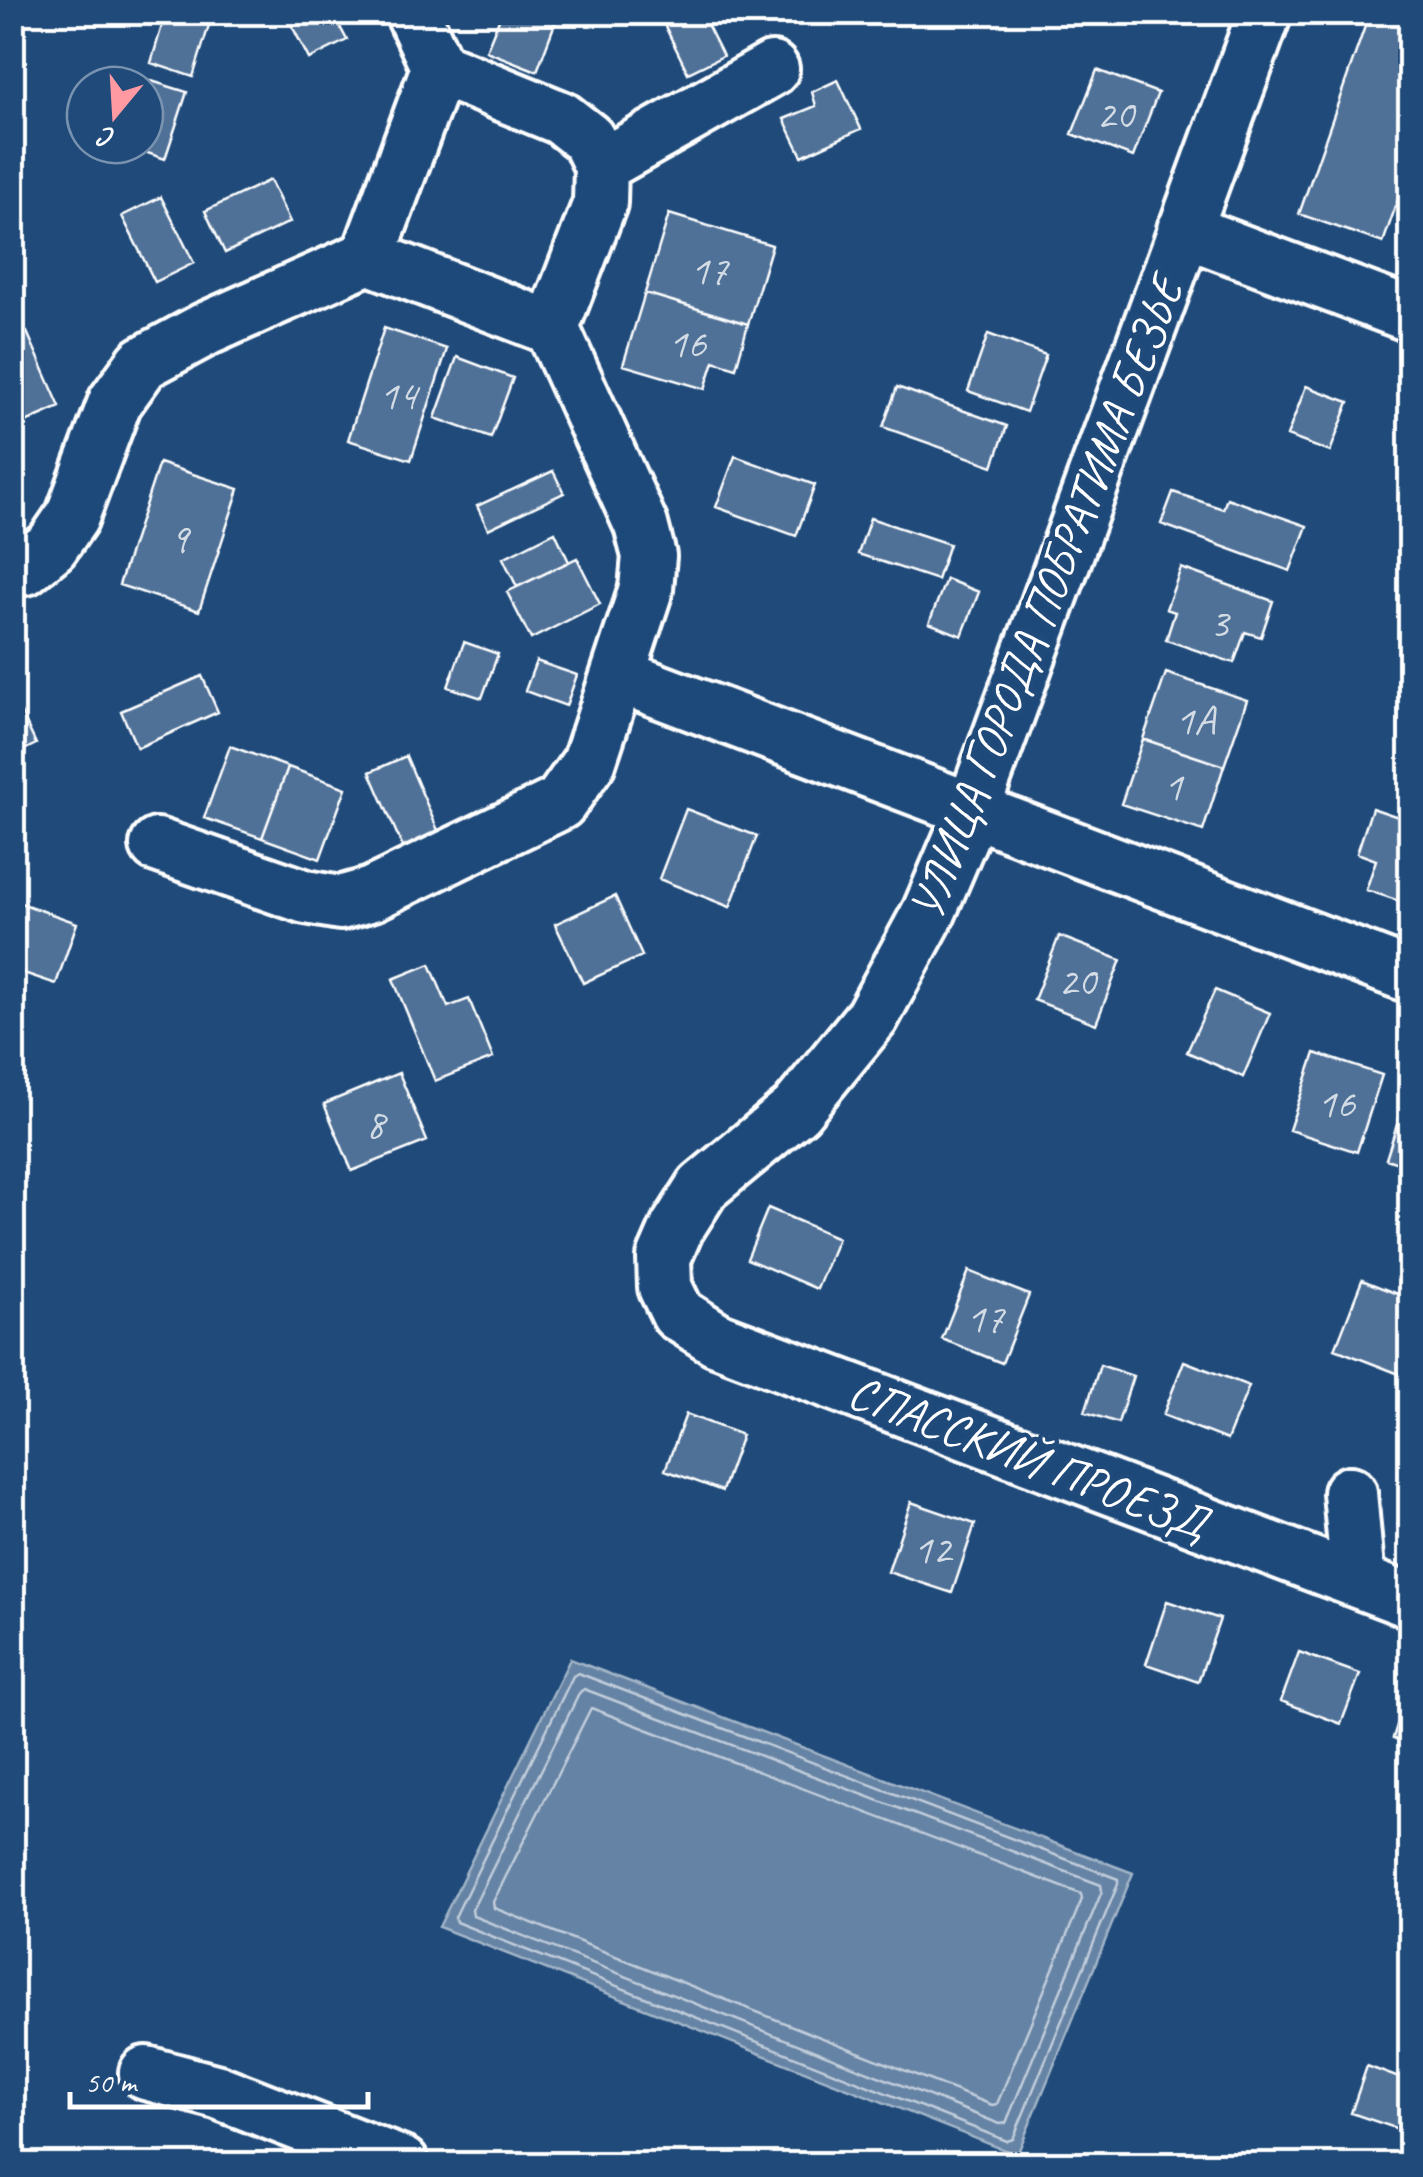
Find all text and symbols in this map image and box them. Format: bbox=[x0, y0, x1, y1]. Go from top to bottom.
north arrow bbox=[65, 65, 165, 165]
house number: 20 bbox=[1096, 88, 1137, 141]
text: С bbox=[92, 119, 119, 157]
house number: 17 bbox=[690, 244, 730, 297]
street label: УЛИЦА ГОРОДА ПОБРАТИМА БЕЗЬЕ bbox=[896, 263, 1198, 928]
house number: 16 bbox=[668, 317, 707, 370]
house number: 14 bbox=[379, 369, 421, 422]
house number: 9 bbox=[170, 512, 192, 565]
house number: 3 bbox=[1210, 597, 1232, 650]
house number: 1А bbox=[1175, 694, 1217, 747]
house number: 1 bbox=[1164, 760, 1185, 813]
house number: 20 bbox=[1058, 955, 1099, 1008]
house number: 16 bbox=[1317, 1077, 1356, 1130]
house number: 8 bbox=[366, 1098, 389, 1151]
house number: 17 bbox=[966, 1292, 1006, 1345]
street label: СПАССКИЙ ПРОЕЗД bbox=[840, 1361, 1219, 1554]
house number: 12 bbox=[913, 1523, 954, 1576]
scale bar bbox=[70, 2047, 368, 2109]
text: 50 m bbox=[85, 2063, 138, 2101]

